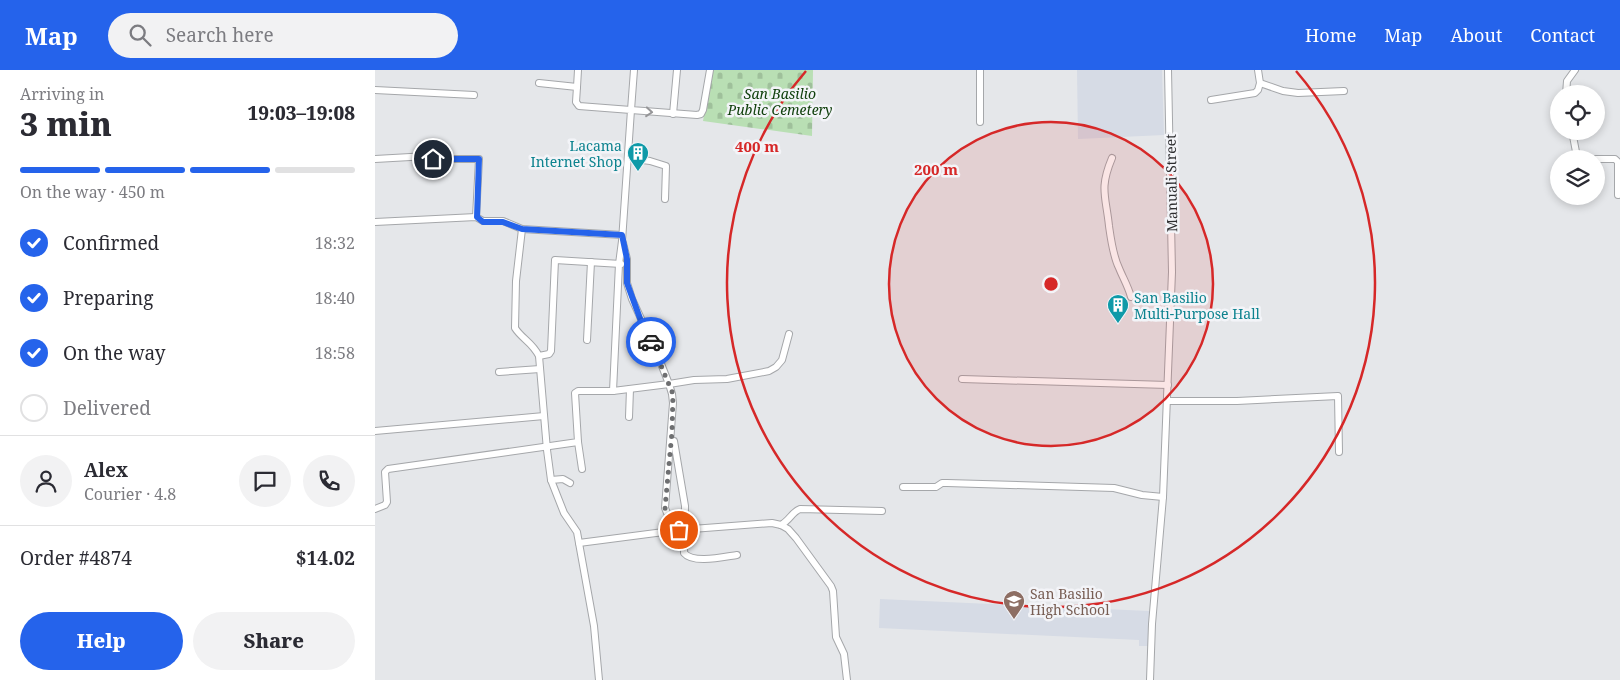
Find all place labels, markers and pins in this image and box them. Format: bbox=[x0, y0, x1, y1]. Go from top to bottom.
place label: Lacama Internet Shop bbox=[531, 136, 622, 171]
pin bbox=[412, 138, 454, 180]
building icon: Lacama Internet Shop bbox=[626, 141, 650, 172]
centre of rings bbox=[1042, 275, 1060, 293]
place label: San Basilio Multi-Purpose Hall bbox=[1134, 288, 1260, 323]
building icon: San Basilio Multi-Purpose Hall bbox=[1106, 293, 1130, 324]
pin bbox=[658, 509, 700, 551]
place label: San Basilio High School bbox=[1030, 584, 1110, 619]
school or university icon: San Basilio High School bbox=[1002, 589, 1026, 620]

